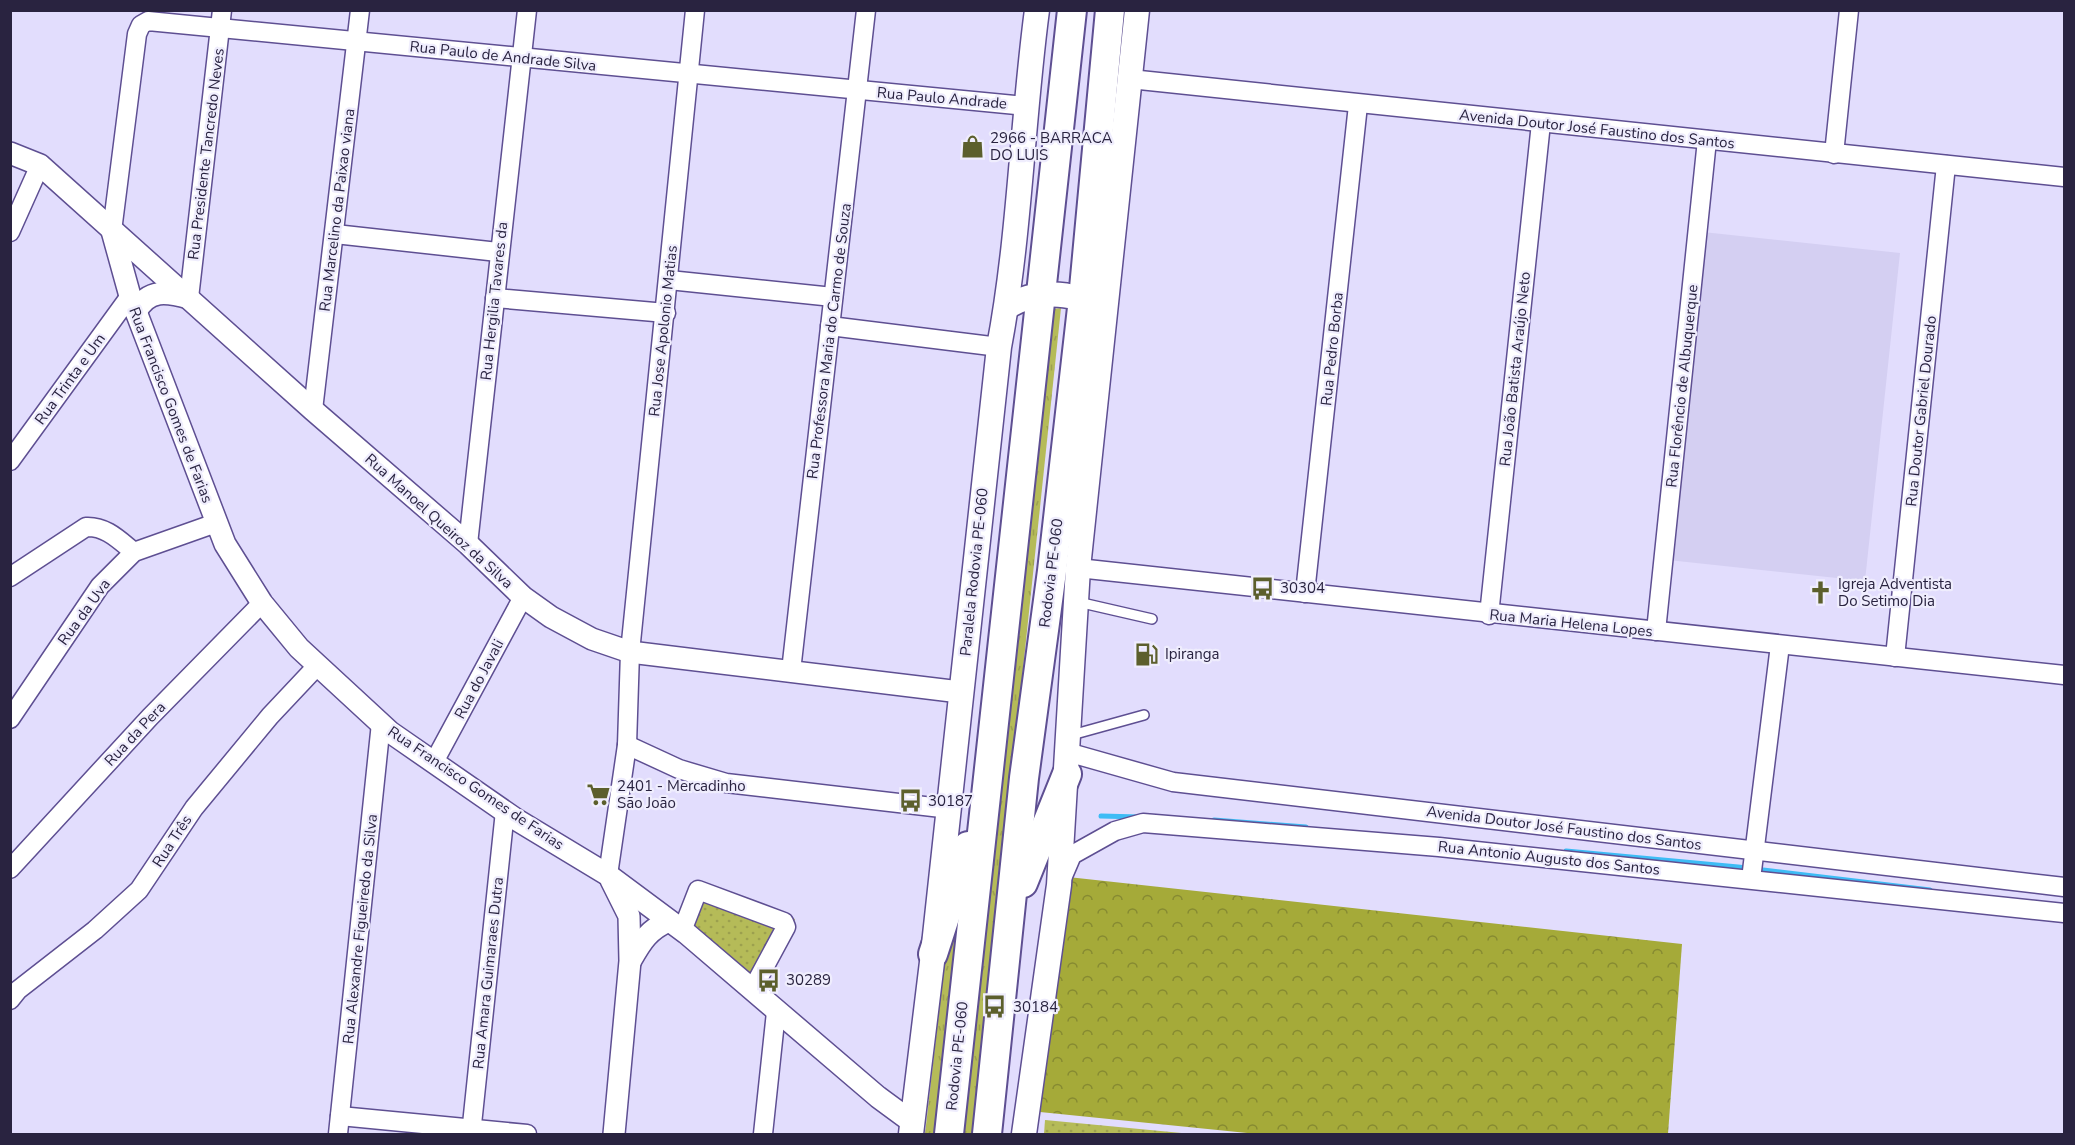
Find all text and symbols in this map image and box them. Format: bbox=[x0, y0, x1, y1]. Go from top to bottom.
street label: Rua Paulo de Andrade Silva bbox=[409, 36, 597, 76]
street label: Rua Presidente Tancredo Neves bbox=[183, 47, 229, 261]
street label: Rua Paulo Andrade bbox=[876, 82, 1008, 114]
street label: Avenida Doutor José Faustino dos Santos bbox=[1458, 105, 1736, 153]
street label: Rua Marcelino da Paixao viana bbox=[315, 107, 359, 313]
place label: 2966 - BARRACA DO LUIS bbox=[990, 128, 1113, 165]
shop icon: 2966 - BARRACA DO LUIS bbox=[959, 134, 985, 160]
street label: Rua Professora Maria do Carmo de Souza bbox=[802, 202, 856, 480]
street label: Rua Hergilia Tavares da bbox=[476, 221, 512, 381]
street label: Rua Jose Apolonio Matias bbox=[644, 244, 682, 418]
street label: Rua João Batista Araújo Neto bbox=[1495, 271, 1535, 467]
street label: Rua Florêncio de Albuquerque bbox=[1661, 283, 1703, 489]
street label: Rua Pedro Borba bbox=[1316, 291, 1348, 407]
street label: Rua Francisco Gomes de Farias bbox=[124, 304, 218, 506]
street label: Rua Doutor Gabriel Dourado bbox=[1901, 315, 1941, 507]
street label: Rua Trinta e Um bbox=[30, 329, 110, 429]
street label: Rua Manoel Queiroz da Silva bbox=[361, 449, 517, 593]
street label: Paralela Rodovia PE-060 bbox=[955, 487, 993, 657]
street label: Rodovia PE-060 bbox=[1034, 517, 1068, 629]
place label: Igreja Adventista Do Setimo Dia bbox=[1838, 574, 1952, 611]
street label: Rua da Uva bbox=[53, 575, 115, 649]
bus stop icon: 30304 bbox=[1249, 575, 1275, 601]
place label: 30304 bbox=[1280, 578, 1325, 598]
church icon: Igreja Adventista Do Setimo Dia bbox=[1807, 580, 1833, 606]
street label: Rua Maria Helena Lopes bbox=[1488, 604, 1654, 642]
street label: Rua do Javali bbox=[450, 636, 508, 722]
fuel station icon: Ipiranga bbox=[1134, 641, 1160, 667]
place label: Ipiranga bbox=[1165, 644, 1220, 664]
street label: Rua da Pera bbox=[100, 697, 170, 771]
street label: Rua Francisco Gomes de Farias bbox=[384, 721, 568, 855]
place label: 2401 - Mercadinho São João bbox=[617, 776, 746, 813]
supermarket icon: 2401 - Mercadinho São João bbox=[586, 782, 612, 808]
bus stop icon: 30187 bbox=[897, 788, 923, 814]
place label: 30187 bbox=[928, 791, 973, 811]
street label: Avenida Doutor José Faustino dos Santos bbox=[1425, 801, 1703, 855]
street label: Rua Três bbox=[148, 811, 196, 871]
street label: Rua Alexandre Figueiredo da Silva bbox=[338, 813, 382, 1045]
street label: Rua Antonio Augusto dos Santos bbox=[1437, 836, 1661, 880]
street label: Rua Amara Guimaraes Dutra bbox=[468, 876, 508, 1070]
bus stop icon: 30289 bbox=[755, 967, 781, 993]
place label: 30289 bbox=[786, 970, 831, 990]
bus stop icon: 30184 bbox=[982, 994, 1008, 1020]
place label: 30184 bbox=[1013, 997, 1058, 1017]
street label: Rodovia PE-060 bbox=[941, 1000, 973, 1112]

